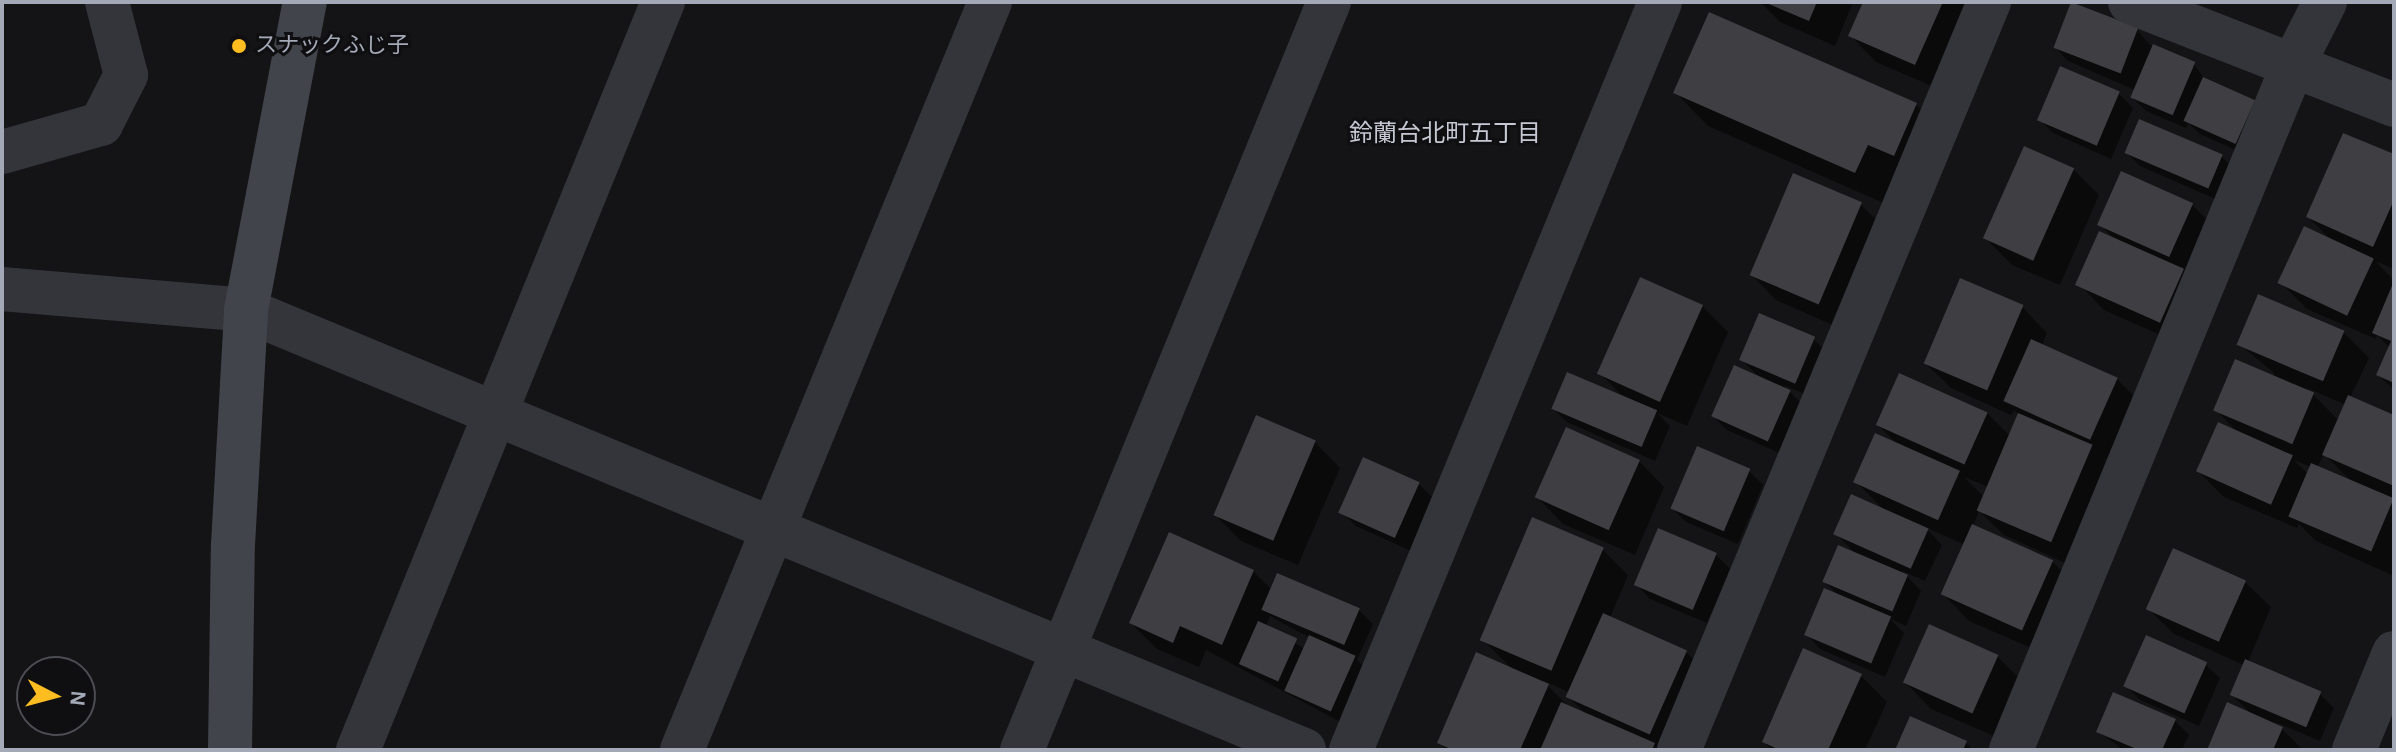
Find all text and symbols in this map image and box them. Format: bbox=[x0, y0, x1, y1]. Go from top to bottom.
place label: スナックふじ子 bbox=[255, 33, 409, 59]
marker: スナックふじ子 bbox=[230, 37, 248, 55]
district label: 鈴蘭台北町五丁目 bbox=[1349, 121, 1541, 149]
north arrow bbox=[16, 656, 96, 736]
text: N bbox=[66, 690, 90, 707]

